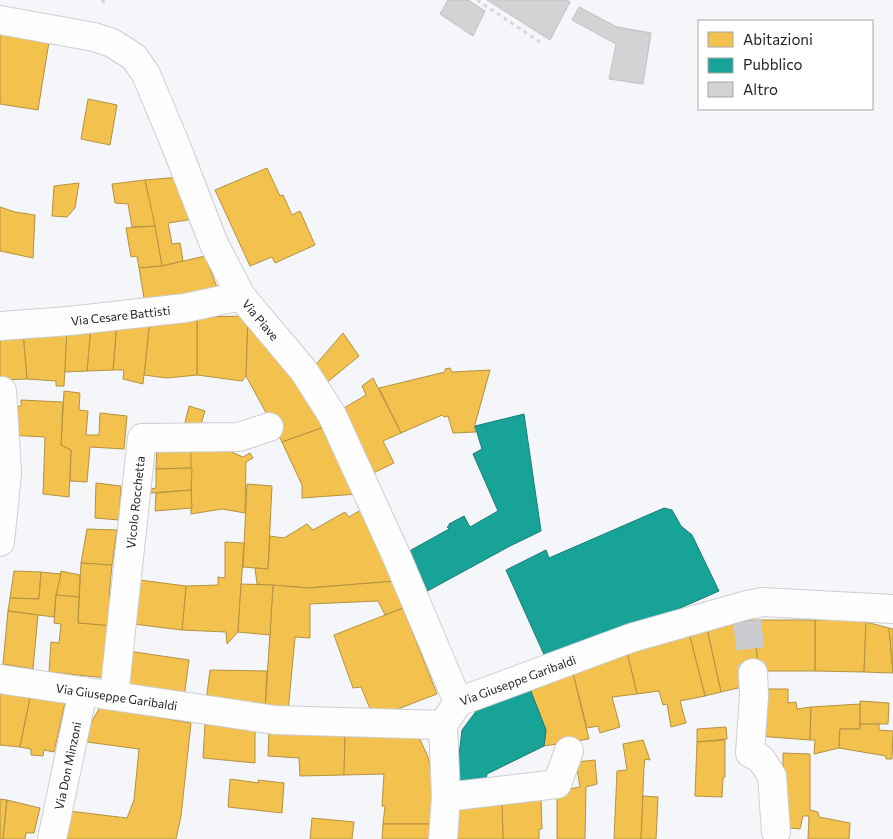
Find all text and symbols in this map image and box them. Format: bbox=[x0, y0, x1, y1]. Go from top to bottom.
legend bbox=[698, 20, 873, 110]
text: Abitazioni bbox=[743, 30, 813, 48]
text: Pubblico bbox=[743, 55, 803, 73]
text: Altro bbox=[743, 80, 778, 98]
street label: Via Piave bbox=[240, 296, 282, 343]
street label: Via Cesare Battisti bbox=[70, 303, 171, 328]
street label: Vicolo Rocchetta bbox=[123, 455, 147, 549]
street label: Via Giuseppe Garibaldi bbox=[458, 652, 578, 708]
street label: Via Giuseppe Garibaldi bbox=[55, 680, 178, 712]
street label: Via Don Minzoni bbox=[51, 720, 83, 811]

